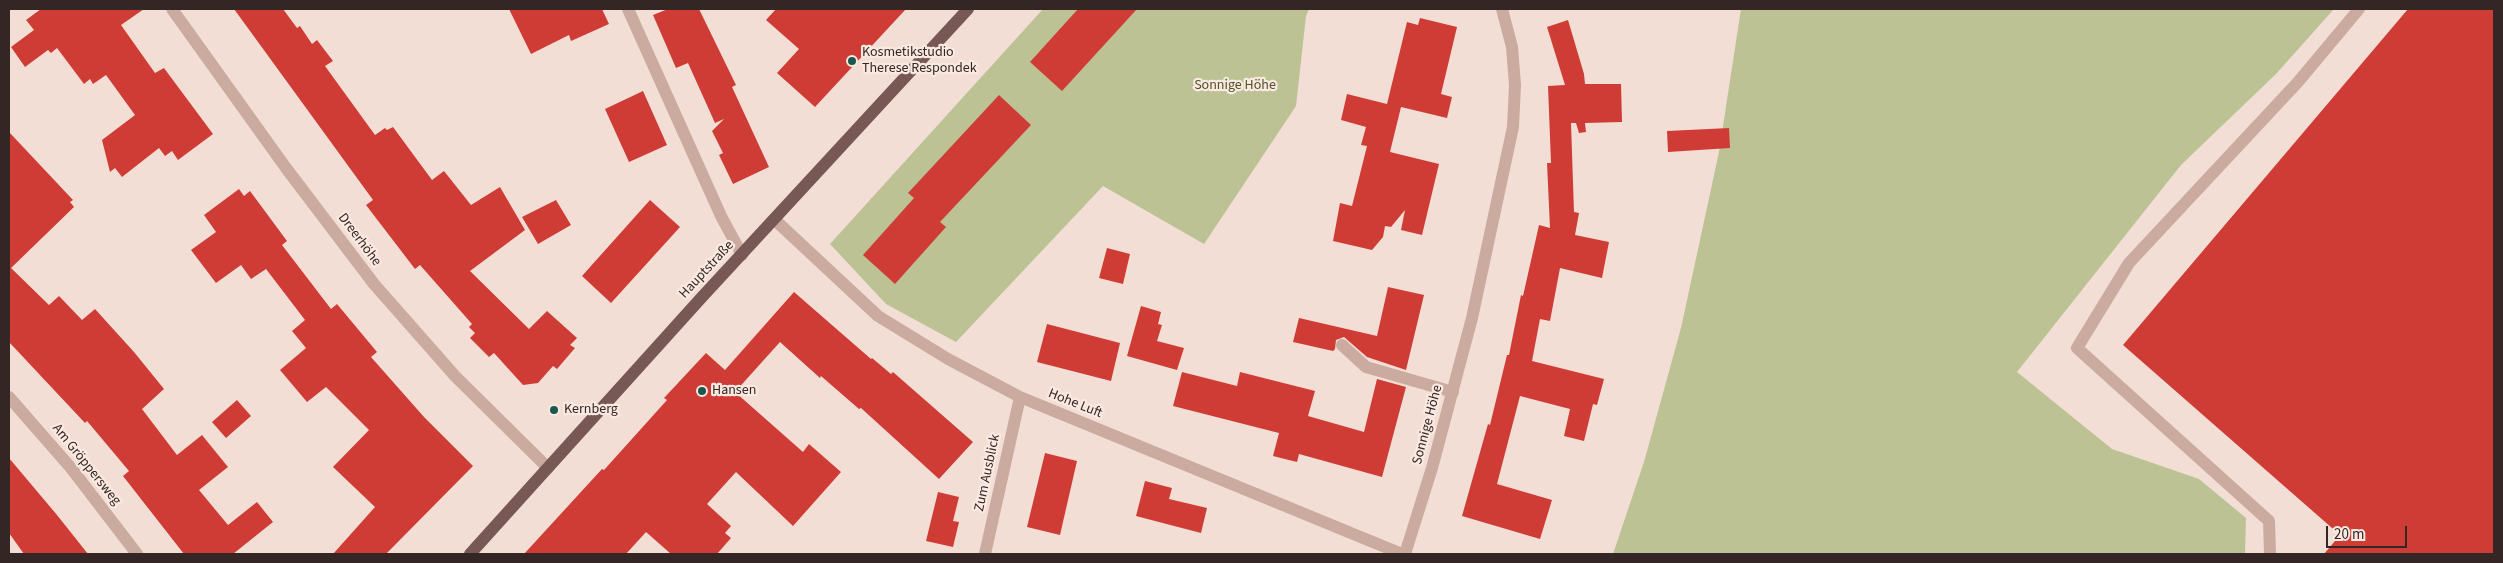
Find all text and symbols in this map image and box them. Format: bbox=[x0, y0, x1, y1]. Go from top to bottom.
place label: Kosmetikstudio Therese Respondek bbox=[862, 45, 977, 78]
marker: Kosmetikstudio Therese Respondek bbox=[846, 55, 858, 67]
park label: Sonnige Höhe bbox=[1194, 78, 1276, 94]
street label: Dreerhöhe bbox=[334, 210, 384, 270]
street label: Hauptstraße bbox=[676, 238, 738, 302]
place label: Hansen bbox=[712, 383, 756, 399]
street label: Sonnige Höhe bbox=[1409, 383, 1447, 467]
marker: Hansen bbox=[696, 385, 708, 397]
street label: Hohe Luft bbox=[1046, 386, 1104, 422]
place label: Kernberg bbox=[564, 402, 618, 418]
marker: Kernberg bbox=[548, 404, 560, 416]
street label: Am Gröppersweg bbox=[48, 421, 124, 509]
street label: Zum Ausblick bbox=[972, 433, 1004, 513]
scale bar bbox=[2328, 516, 2409, 548]
text: 20 m bbox=[2334, 524, 2364, 545]

